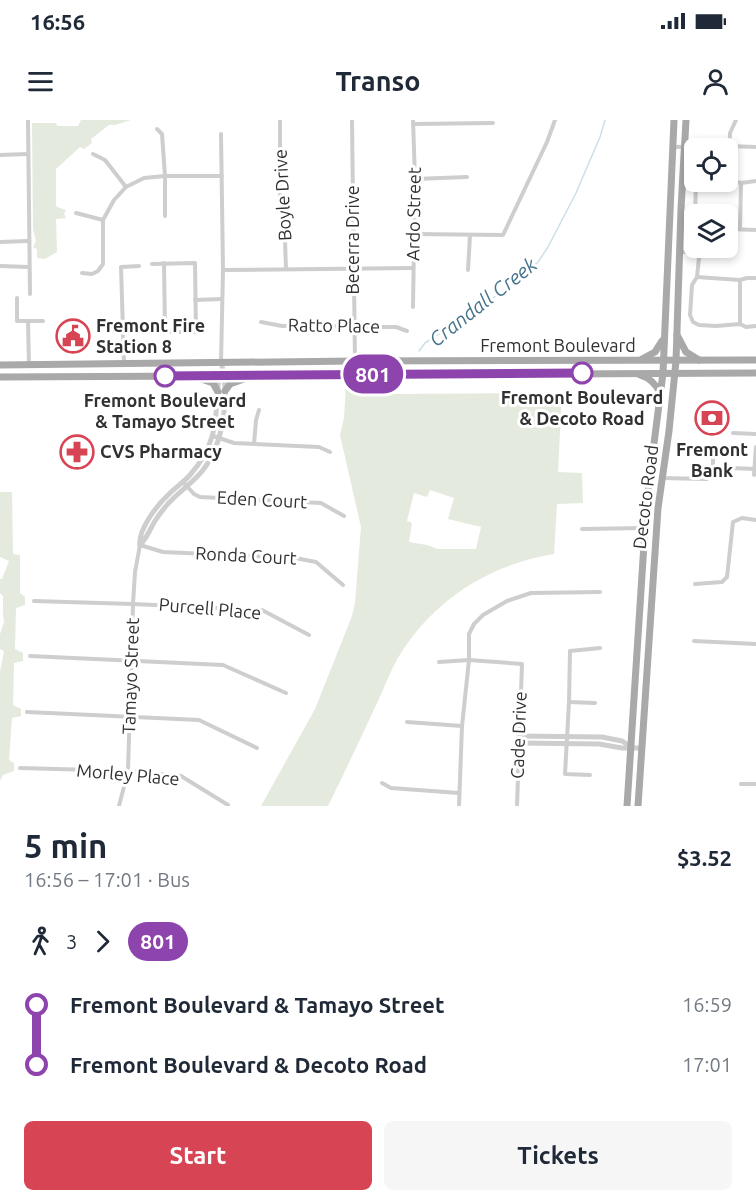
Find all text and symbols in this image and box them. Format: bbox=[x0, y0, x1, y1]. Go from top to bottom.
text: 16:56 bbox=[30, 9, 85, 34]
icon: menu bbox=[24, 65, 57, 98]
icon: person bbox=[699, 65, 732, 98]
text: Transo bbox=[336, 66, 420, 96]
map controls bbox=[684, 138, 738, 258]
button: locate bbox=[684, 138, 738, 192]
street label: Boyle Drive bbox=[270, 149, 294, 241]
street label: Ardo Street bbox=[402, 167, 424, 261]
street label: Becerra Drive bbox=[342, 185, 362, 295]
button: layers bbox=[684, 204, 738, 258]
water label: Crandall Creek bbox=[424, 252, 542, 351]
street label: Ratto Place bbox=[288, 314, 380, 336]
place label: Fremont Fire Station 8 bbox=[96, 315, 205, 356]
public building icon: Fremont Fire Station 8 bbox=[55, 318, 91, 354]
street label: Fremont Boulevard bbox=[480, 335, 636, 355]
line badge: 801 bbox=[338, 354, 407, 394]
text: 801 bbox=[355, 362, 391, 386]
marker: Fremont Boulevard & Decoto Road bbox=[571, 362, 593, 384]
marker: Fremont Boulevard & Tamayo Street bbox=[154, 365, 176, 387]
place label: Fremont Boulevard & Decoto Road bbox=[501, 387, 663, 428]
place label: Fremont Boulevard & Tamayo Street bbox=[84, 390, 246, 431]
bank icon: Fremont Bank bbox=[694, 400, 730, 436]
pharmacy icon: CVS Pharmacy bbox=[59, 434, 95, 470]
place label: Fremont Bank bbox=[676, 439, 748, 480]
place label: CVS Pharmacy bbox=[100, 441, 222, 461]
street label: Decoto Road bbox=[629, 444, 661, 550]
street label: Eden Court bbox=[216, 487, 308, 511]
street label: Ronda Court bbox=[195, 542, 297, 568]
street label: Purcell Place bbox=[158, 594, 262, 622]
street label: Tamayo Street bbox=[118, 617, 142, 735]
street label: Cade Drive bbox=[506, 691, 530, 779]
street label: Morley Place bbox=[76, 760, 180, 788]
text: 5 min bbox=[24, 827, 107, 864]
text: $3.52 bbox=[677, 845, 732, 870]
text: 16:56 – 17:01 · Bus bbox=[24, 868, 190, 891]
icon: walk bbox=[24, 925, 57, 958]
icon: forward bbox=[86, 925, 119, 958]
text: 801 bbox=[140, 929, 176, 953]
text: 3 bbox=[66, 930, 77, 953]
text: Fremont Boulevard & Tamayo Street bbox=[70, 992, 445, 1017]
text: 16:59 bbox=[682, 993, 732, 1016]
text: Fremont Boulevard & Decoto Road bbox=[70, 1052, 427, 1077]
text: 17:01 bbox=[682, 1053, 732, 1076]
button: Start bbox=[24, 1121, 372, 1190]
button: Tickets bbox=[384, 1121, 732, 1190]

